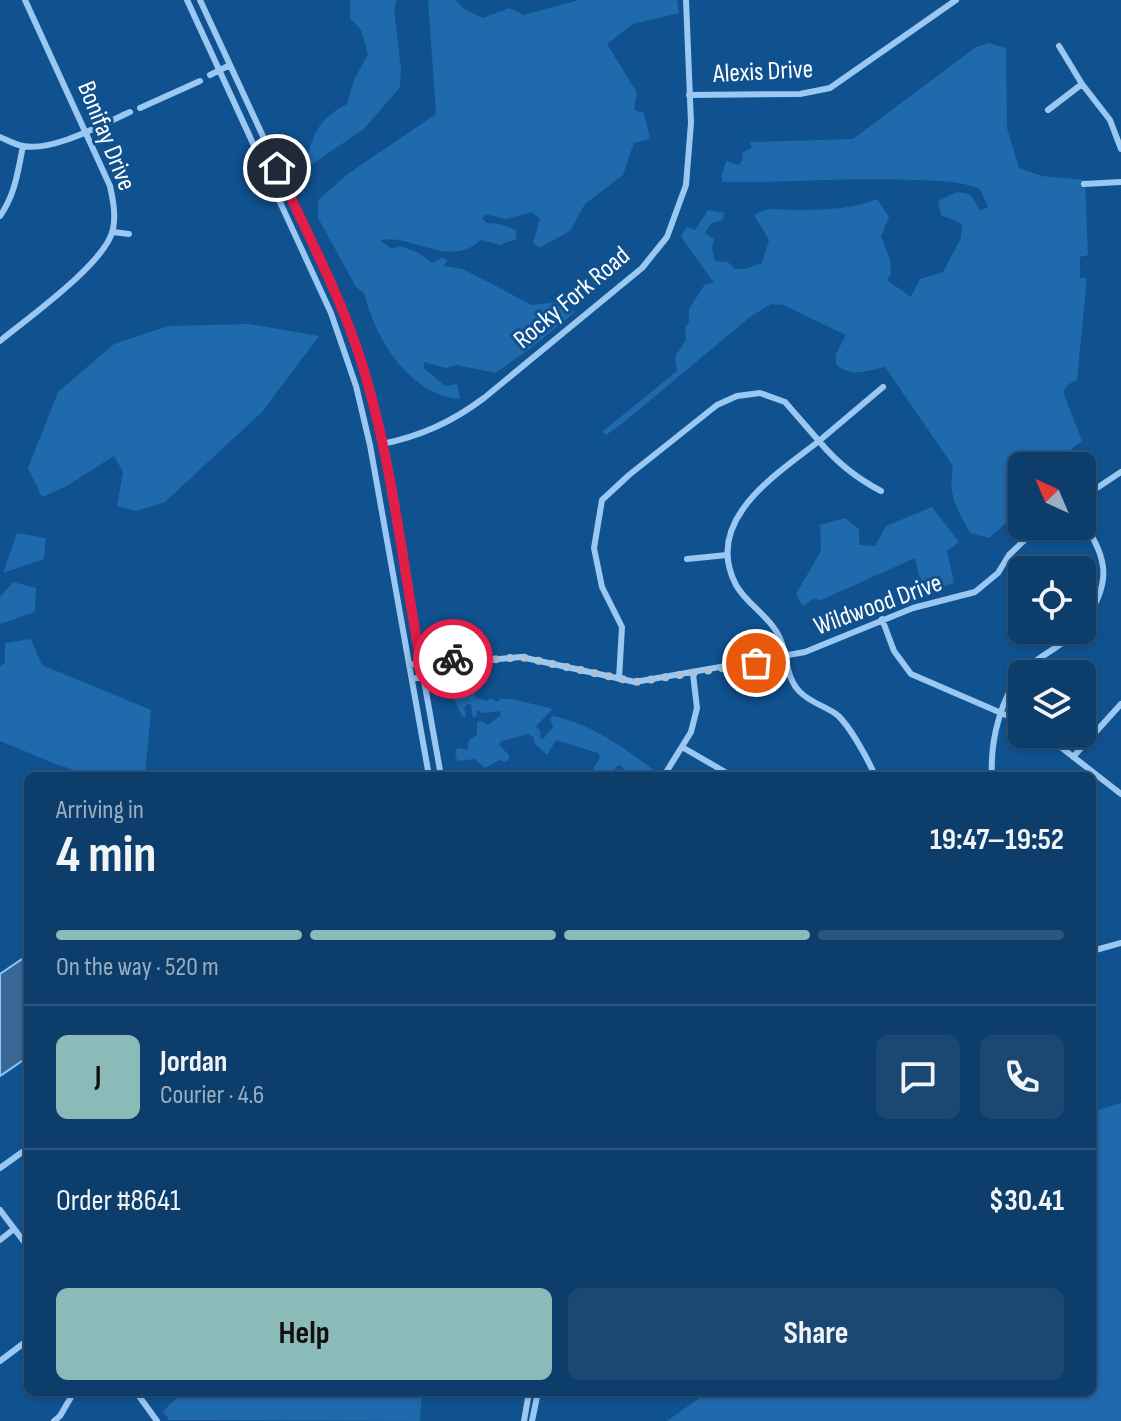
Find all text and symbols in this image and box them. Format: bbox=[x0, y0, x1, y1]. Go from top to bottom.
street label: Alexis Drive bbox=[711, 54, 814, 90]
street label: Bonifay Drive bbox=[70, 77, 142, 195]
pin bbox=[243, 134, 311, 202]
icon: home bbox=[255, 146, 299, 190]
street label: Rocky Fork Road bbox=[508, 240, 636, 356]
north arrow bbox=[1008, 452, 1096, 540]
map controls bbox=[1008, 452, 1096, 748]
button: locate bbox=[1008, 556, 1096, 644]
street label: Wildwood Drive bbox=[810, 568, 946, 642]
courier bbox=[413, 619, 493, 699]
pin bbox=[722, 629, 790, 697]
icon: bike bbox=[431, 637, 475, 681]
icon: bag bbox=[734, 641, 778, 685]
button: layers bbox=[1008, 660, 1096, 748]
text: Arriving in bbox=[56, 795, 144, 826]
text: 19:47–19:52 bbox=[930, 822, 1064, 858]
text: 4 min bbox=[56, 824, 156, 887]
text: On the way · 520 m bbox=[56, 952, 219, 983]
button: chat bbox=[876, 1035, 960, 1119]
button: phone bbox=[980, 1035, 1064, 1119]
text: Jordan bbox=[160, 1044, 227, 1080]
text: J bbox=[95, 1059, 101, 1095]
text: Courier · 4.6 bbox=[160, 1080, 264, 1111]
text: Order #8641 bbox=[56, 1183, 180, 1219]
text: $30.41 bbox=[989, 1183, 1064, 1219]
button: Help bbox=[56, 1288, 552, 1380]
button: Share bbox=[568, 1288, 1064, 1380]

